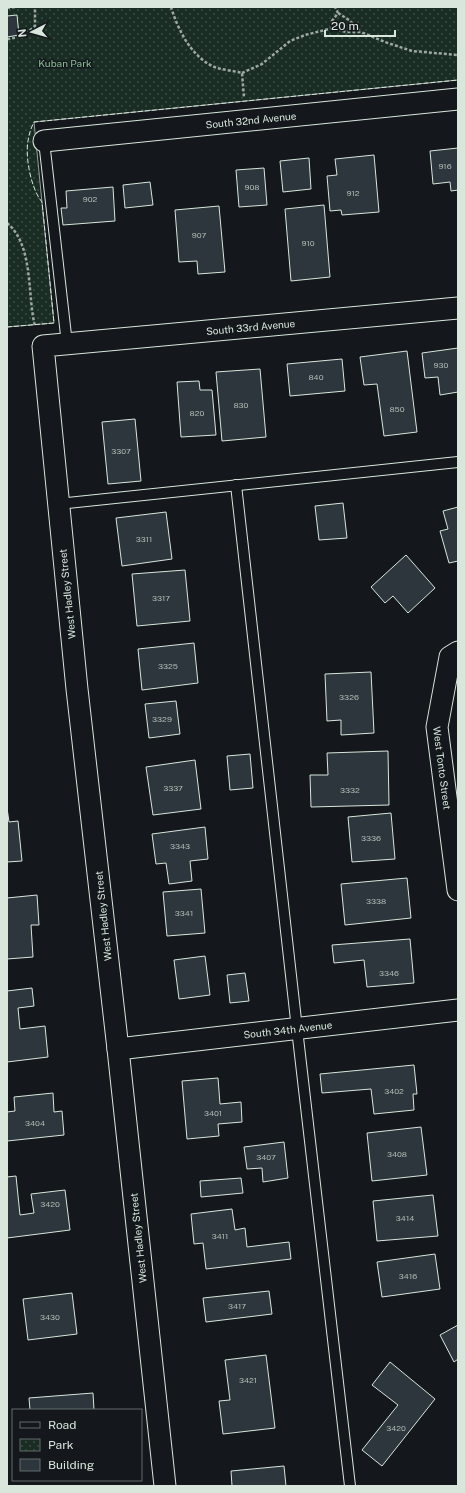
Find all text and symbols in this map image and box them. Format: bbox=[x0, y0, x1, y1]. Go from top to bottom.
north arrow bbox=[12, 12, 52, 52]
scale bar bbox=[325, 12, 395, 38]
text: 20 m bbox=[331, 19, 359, 33]
text: N bbox=[16, 28, 28, 38]
park label: Kuban Park bbox=[38, 57, 92, 69]
street label: South 32nd Avenue bbox=[205, 109, 297, 131]
house number: 916 bbox=[438, 161, 452, 171]
house number: 908 bbox=[245, 182, 259, 192]
house number: 912 bbox=[346, 188, 360, 198]
house number: 902 bbox=[83, 194, 98, 204]
house number: 907 bbox=[192, 230, 206, 240]
house number: 910 bbox=[301, 238, 315, 248]
street label: South 33rd Avenue bbox=[206, 317, 296, 337]
house number: 930 bbox=[434, 360, 449, 370]
house number: 840 bbox=[308, 372, 324, 382]
house number: 830 bbox=[233, 400, 249, 410]
house number: 850 bbox=[389, 404, 405, 414]
house number: 820 bbox=[190, 408, 205, 418]
house number: 3307 bbox=[111, 446, 131, 456]
house number: 3311 bbox=[136, 534, 152, 544]
street label: West Hadley Street bbox=[56, 548, 78, 640]
house number: 3317 bbox=[152, 593, 170, 603]
house number: 3325 bbox=[158, 661, 178, 671]
house number: 3326 bbox=[339, 692, 359, 702]
house number: 3329 bbox=[152, 714, 172, 724]
street label: West Tonto Street bbox=[431, 726, 454, 810]
house number: 3337 bbox=[163, 783, 183, 793]
house number: 3332 bbox=[340, 785, 360, 795]
house number: 3336 bbox=[361, 833, 381, 843]
house number: 3343 bbox=[170, 841, 190, 851]
street label: West Hadley Street bbox=[92, 870, 114, 962]
house number: 3338 bbox=[366, 896, 386, 906]
house number: 3341 bbox=[175, 908, 193, 918]
house number: 3346 bbox=[379, 968, 399, 978]
street label: South 34th Avenue bbox=[243, 1018, 333, 1041]
house number: 3402 bbox=[384, 1086, 404, 1096]
house number: 3401 bbox=[204, 1108, 222, 1118]
house number: 3404 bbox=[25, 1118, 45, 1128]
house number: 3408 bbox=[387, 1149, 407, 1159]
house number: 3407 bbox=[256, 1152, 276, 1162]
street label: West Hadley Street bbox=[127, 1192, 149, 1284]
house number: 3420 bbox=[40, 1199, 60, 1209]
house number: 3414 bbox=[396, 1213, 414, 1223]
house number: 3411 bbox=[212, 1231, 228, 1241]
house number: 3416 bbox=[399, 1271, 417, 1281]
house number: 3417 bbox=[228, 1301, 246, 1311]
house number: 3430 bbox=[40, 1312, 60, 1322]
house number: 3421 bbox=[239, 1375, 257, 1385]
legend bbox=[12, 1409, 142, 1481]
text: Road bbox=[48, 1418, 76, 1432]
house number: 3420 bbox=[386, 1423, 406, 1433]
text: Park bbox=[48, 1438, 74, 1452]
text: Building bbox=[48, 1458, 94, 1472]

